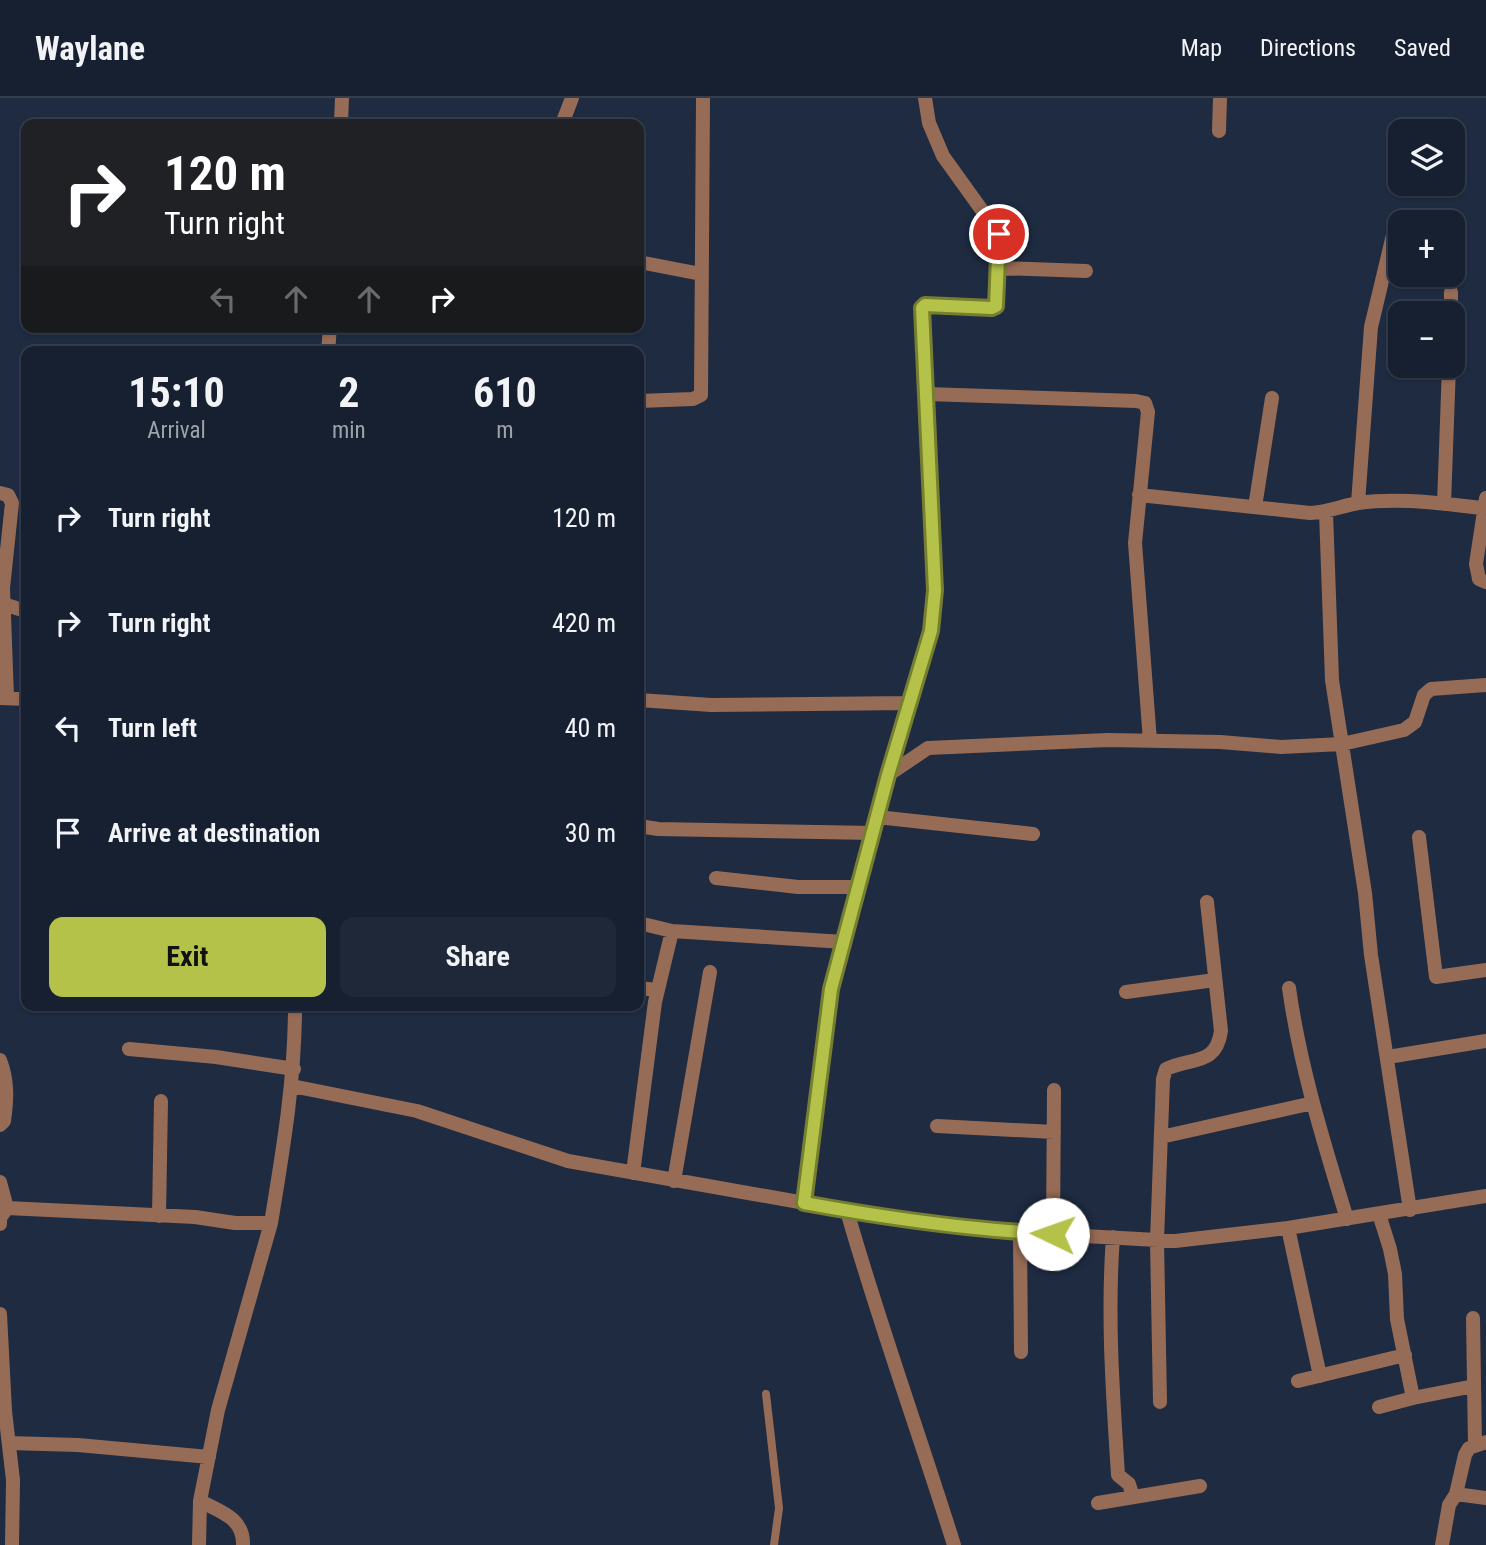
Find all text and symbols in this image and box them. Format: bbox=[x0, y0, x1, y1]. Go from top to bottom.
text: Waylane bbox=[35, 29, 145, 68]
text: Map bbox=[1181, 34, 1222, 62]
text: Directions bbox=[1260, 34, 1356, 62]
text: Saved bbox=[1394, 34, 1451, 62]
map controls bbox=[1388, 119, 1465, 378]
button: layers bbox=[1388, 119, 1465, 196]
text: 120 m bbox=[164, 145, 286, 202]
icon: right bbox=[49, 147, 140, 238]
text: Turn right bbox=[164, 204, 285, 242]
pin bbox=[969, 204, 1029, 264]
button: + bbox=[1388, 210, 1465, 287]
icon: arrive bbox=[980, 215, 1018, 253]
icon: left bbox=[204, 280, 242, 318]
icon: ahead bbox=[277, 280, 315, 318]
icon: ahead bbox=[350, 280, 388, 318]
icon: right bbox=[423, 280, 461, 318]
button: − bbox=[1388, 301, 1465, 378]
text: 15:10 bbox=[128, 368, 225, 417]
text: 2 bbox=[338, 368, 359, 417]
text: 610 bbox=[473, 368, 537, 417]
text: Arrival bbox=[147, 417, 206, 444]
text: min bbox=[332, 417, 366, 444]
text: m bbox=[496, 417, 513, 444]
icon: right bbox=[49, 499, 87, 537]
text: Turn right bbox=[108, 503, 210, 533]
text: 120 m bbox=[552, 503, 616, 533]
icon: right bbox=[49, 604, 87, 642]
text: Turn right bbox=[108, 608, 210, 638]
text: 420 m bbox=[552, 608, 616, 638]
icon: left bbox=[49, 709, 87, 747]
text: Turn left bbox=[108, 713, 197, 743]
text: 40 m bbox=[565, 713, 616, 743]
icon: arrive bbox=[49, 814, 87, 852]
text: Arrive at destination bbox=[108, 818, 320, 848]
text: 30 m bbox=[565, 818, 616, 848]
button: Exit bbox=[49, 917, 326, 997]
button: Share bbox=[340, 917, 616, 997]
position arrow bbox=[1016, 1197, 1090, 1271]

